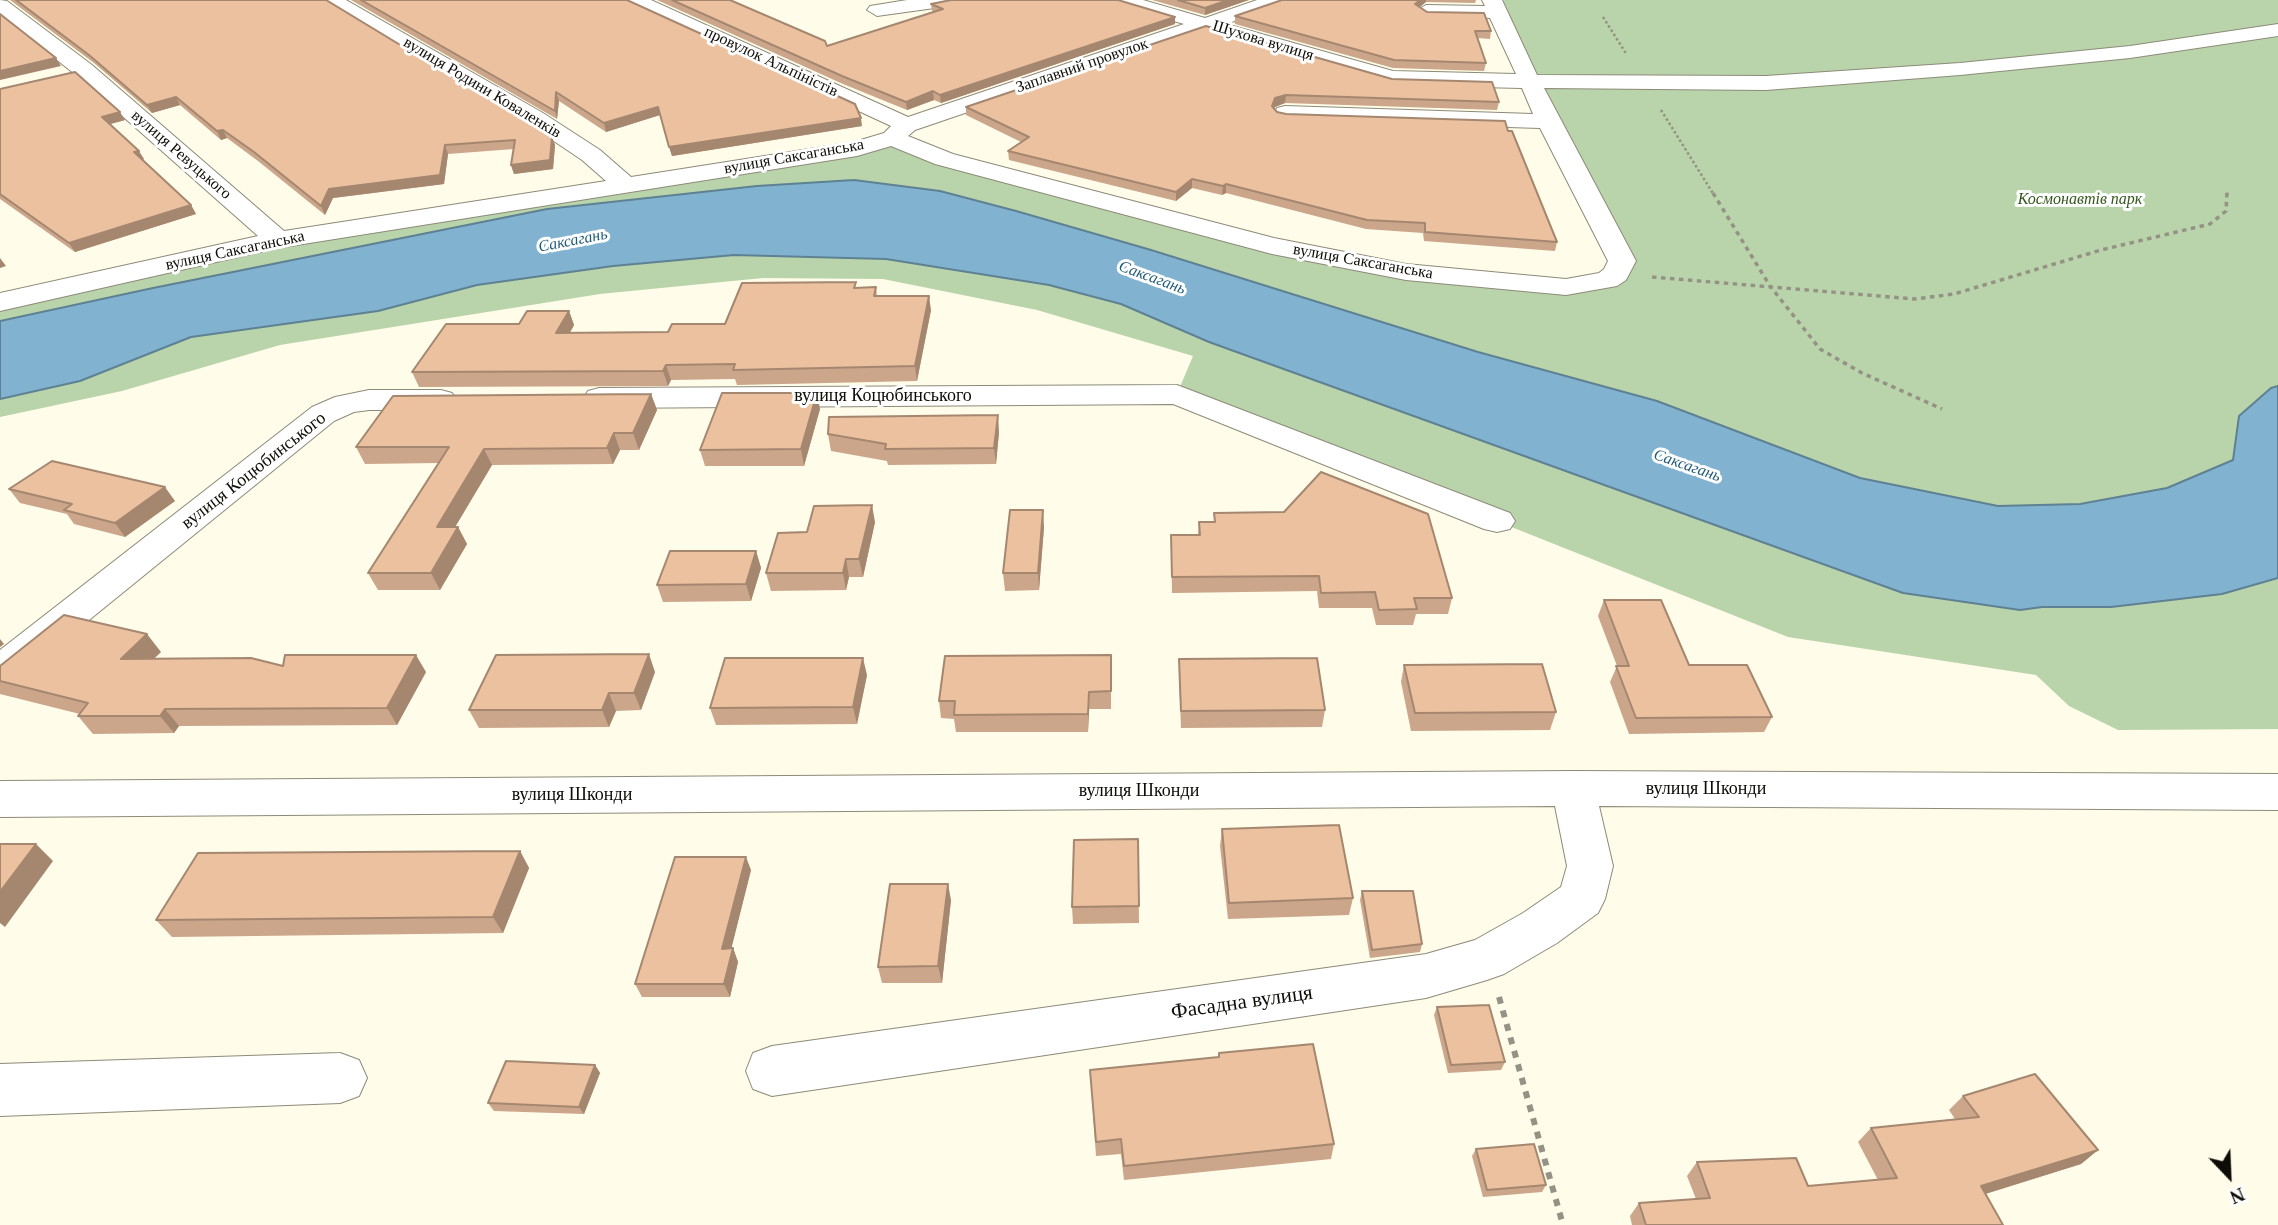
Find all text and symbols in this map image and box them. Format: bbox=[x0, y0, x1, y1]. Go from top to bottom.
street label: Шухова вулиця bbox=[1210, 17, 1316, 65]
street label: провулок Альпіністів bbox=[701, 23, 841, 101]
street label: вулиця Родини Коваленків bbox=[400, 33, 564, 143]
street label: Заплавний провулок bbox=[1013, 34, 1151, 98]
street label: вулиця Ревуцького bbox=[127, 106, 235, 204]
street label: вулиця Саксаганська bbox=[723, 135, 865, 179]
park label: Космонавтів парк bbox=[2018, 190, 2142, 210]
water label: Саксагань bbox=[537, 225, 609, 257]
street label: вулиця Саксаганська bbox=[164, 227, 306, 275]
street label: вулиця Саксаганська bbox=[1292, 240, 1434, 284]
water label: Саксагань bbox=[1116, 257, 1188, 299]
street label: вулиця Коцюбинського bbox=[794, 385, 972, 407]
street label: вулиця Коцюбинського bbox=[177, 408, 331, 534]
water label: Саксагань bbox=[1651, 446, 1723, 486]
street label: вулиця Шконди bbox=[1646, 778, 1766, 800]
street label: вулиця Шконди bbox=[1079, 780, 1199, 802]
street label: вулиця Шконди bbox=[512, 784, 632, 806]
street label: Фасадна вулиця bbox=[1170, 981, 1314, 1025]
north arrow bbox=[2194, 1141, 2264, 1211]
text: N bbox=[2227, 1183, 2248, 1208]

